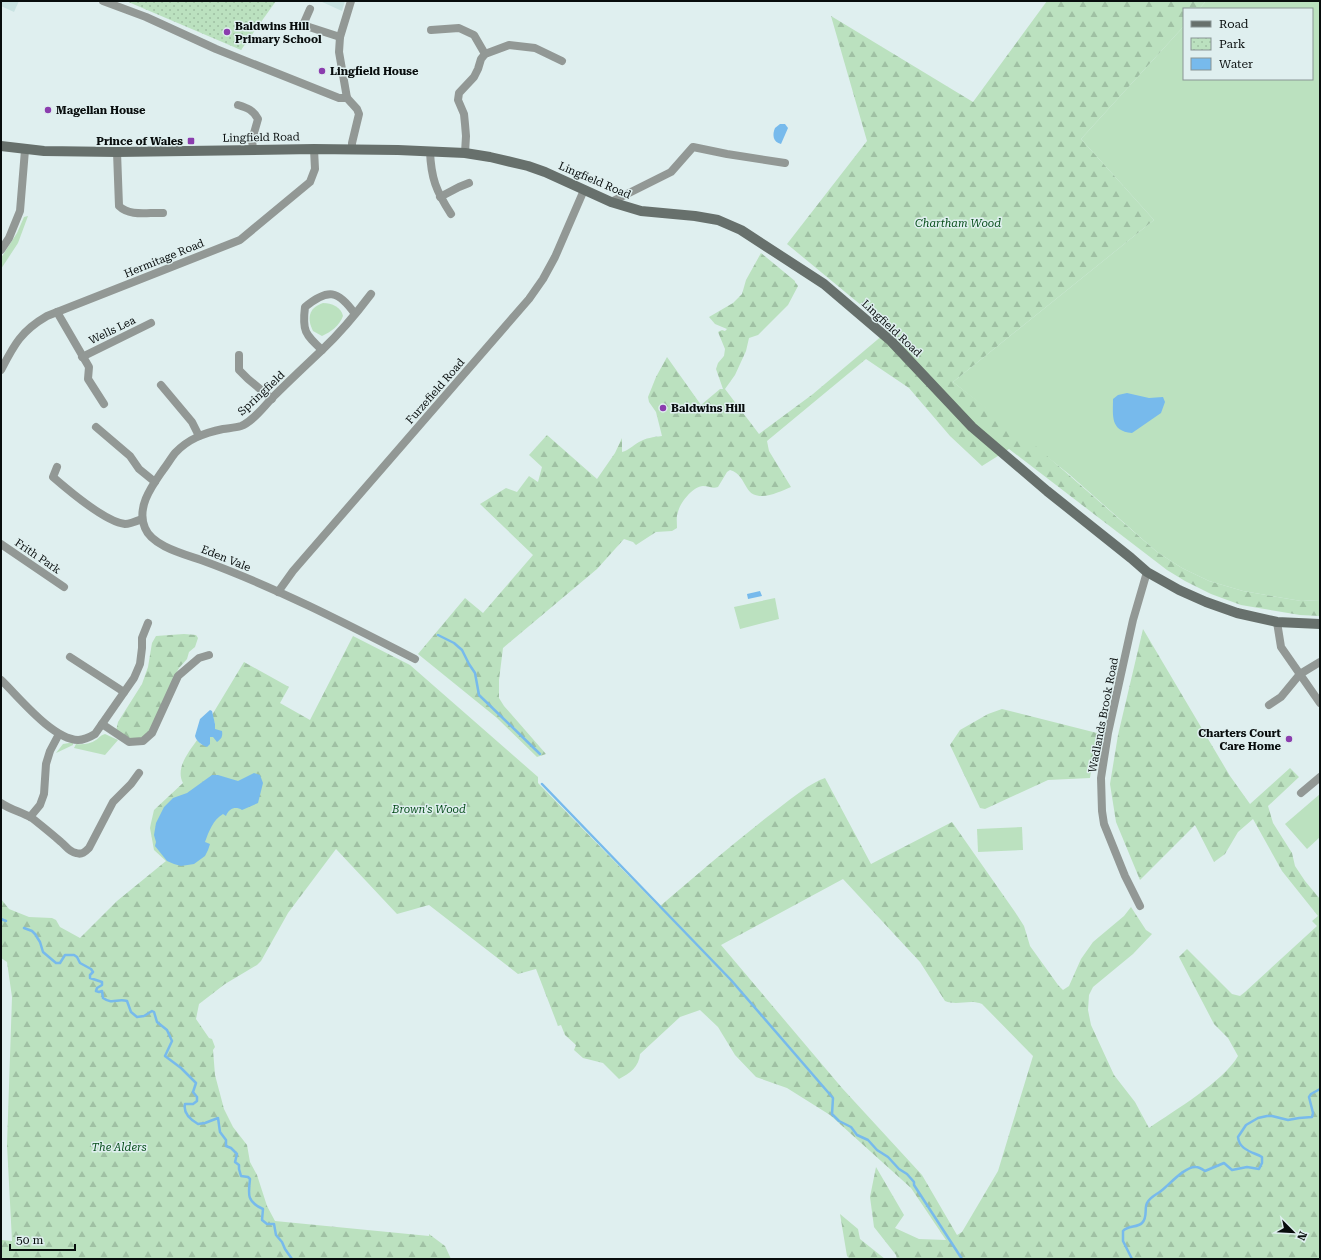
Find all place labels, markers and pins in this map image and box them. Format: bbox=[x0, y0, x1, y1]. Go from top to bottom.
place label: Baldwins Hill Primary School bbox=[235, 20, 322, 46]
marker: Baldwins Hill Primary School bbox=[222, 27, 232, 37]
place label: Lingfield House bbox=[330, 65, 419, 78]
marker: Lingfield House bbox=[317, 66, 327, 76]
place label: Magellan House bbox=[56, 104, 146, 117]
marker: Magellan House bbox=[43, 105, 53, 115]
place label: Prince of Wales bbox=[96, 135, 183, 148]
marker: Prince of Wales bbox=[186, 136, 196, 146]
place label: Baldwins Hill bbox=[671, 402, 746, 415]
marker: Baldwins Hill bbox=[658, 403, 668, 413]
place label: Charters Court Care Home bbox=[1198, 727, 1282, 753]
marker: Charters Court Care Home bbox=[1284, 734, 1294, 744]

